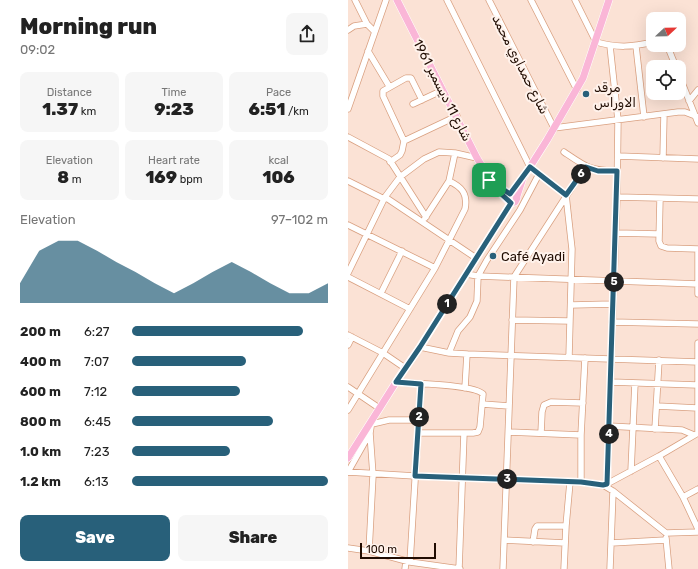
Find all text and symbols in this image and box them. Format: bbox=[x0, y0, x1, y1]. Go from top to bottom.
street label: شارع حمداوي محمد bbox=[487, 12, 552, 117]
north arrow bbox=[646, 12, 686, 52]
map controls bbox=[646, 12, 686, 100]
text: Morning run bbox=[20, 13, 157, 40]
button: share bbox=[286, 13, 328, 55]
street label: شارع 11 ديسمبر 1961 bbox=[409, 37, 475, 145]
text: 09:02 bbox=[20, 42, 55, 57]
button: locate bbox=[646, 60, 686, 100]
place label: مرقد الاوراس bbox=[594, 80, 636, 111]
text: Distance bbox=[47, 86, 92, 99]
text: Time bbox=[162, 86, 186, 99]
text: Pace bbox=[266, 86, 291, 99]
marker: مرقد الاوراس bbox=[581, 89, 591, 99]
text: 1.37 bbox=[42, 99, 78, 119]
text: 9:23 bbox=[154, 99, 194, 119]
text: 6:51 bbox=[248, 99, 285, 119]
text: km bbox=[78, 105, 96, 118]
text: /km bbox=[285, 105, 309, 118]
text: Elevation bbox=[46, 154, 93, 167]
text: Heart rate bbox=[148, 154, 200, 167]
text: kcal bbox=[269, 154, 289, 167]
pin bbox=[472, 163, 506, 197]
pin: 6 bbox=[571, 164, 591, 184]
text: 8 bbox=[57, 167, 69, 187]
text: 169 bbox=[145, 167, 177, 187]
text: 106 bbox=[263, 167, 295, 187]
text: 6 bbox=[577, 167, 585, 180]
icon: arrive bbox=[478, 169, 500, 191]
text: m bbox=[69, 173, 81, 186]
text: bpm bbox=[177, 173, 203, 186]
text: Elevation bbox=[20, 212, 76, 227]
text: 97–102 m bbox=[271, 212, 328, 227]
place label: Café Ayadi bbox=[501, 249, 565, 264]
marker: Café Ayadi bbox=[488, 251, 498, 261]
pin: 5 bbox=[604, 272, 624, 292]
text: 5 bbox=[610, 275, 618, 288]
pin: 1 bbox=[437, 294, 457, 314]
text: 1 bbox=[444, 297, 450, 310]
text: 200 m bbox=[20, 324, 61, 339]
text: 6:27 bbox=[84, 324, 109, 339]
text: 400 m bbox=[20, 354, 61, 369]
text: 7:07 bbox=[84, 354, 109, 369]
text: 600 m bbox=[20, 384, 61, 399]
text: 7:12 bbox=[84, 384, 107, 399]
pin: 2 bbox=[409, 407, 429, 427]
text: 2 bbox=[415, 410, 423, 423]
text: 800 m bbox=[20, 414, 61, 429]
text: 6:45 bbox=[84, 414, 111, 429]
pin: 4 bbox=[599, 424, 619, 444]
text: 4 bbox=[605, 427, 613, 440]
text: 1.0 km bbox=[20, 444, 61, 459]
text: 7:23 bbox=[84, 444, 109, 459]
pin: 3 bbox=[497, 469, 517, 489]
text: 3 bbox=[503, 472, 511, 485]
text: 1.2 km bbox=[20, 474, 61, 489]
text: 6:13 bbox=[84, 474, 109, 489]
button: Save bbox=[20, 515, 170, 561]
button: Share bbox=[178, 515, 328, 561]
scale bar bbox=[360, 541, 436, 560]
text: 100 m bbox=[366, 543, 397, 556]

